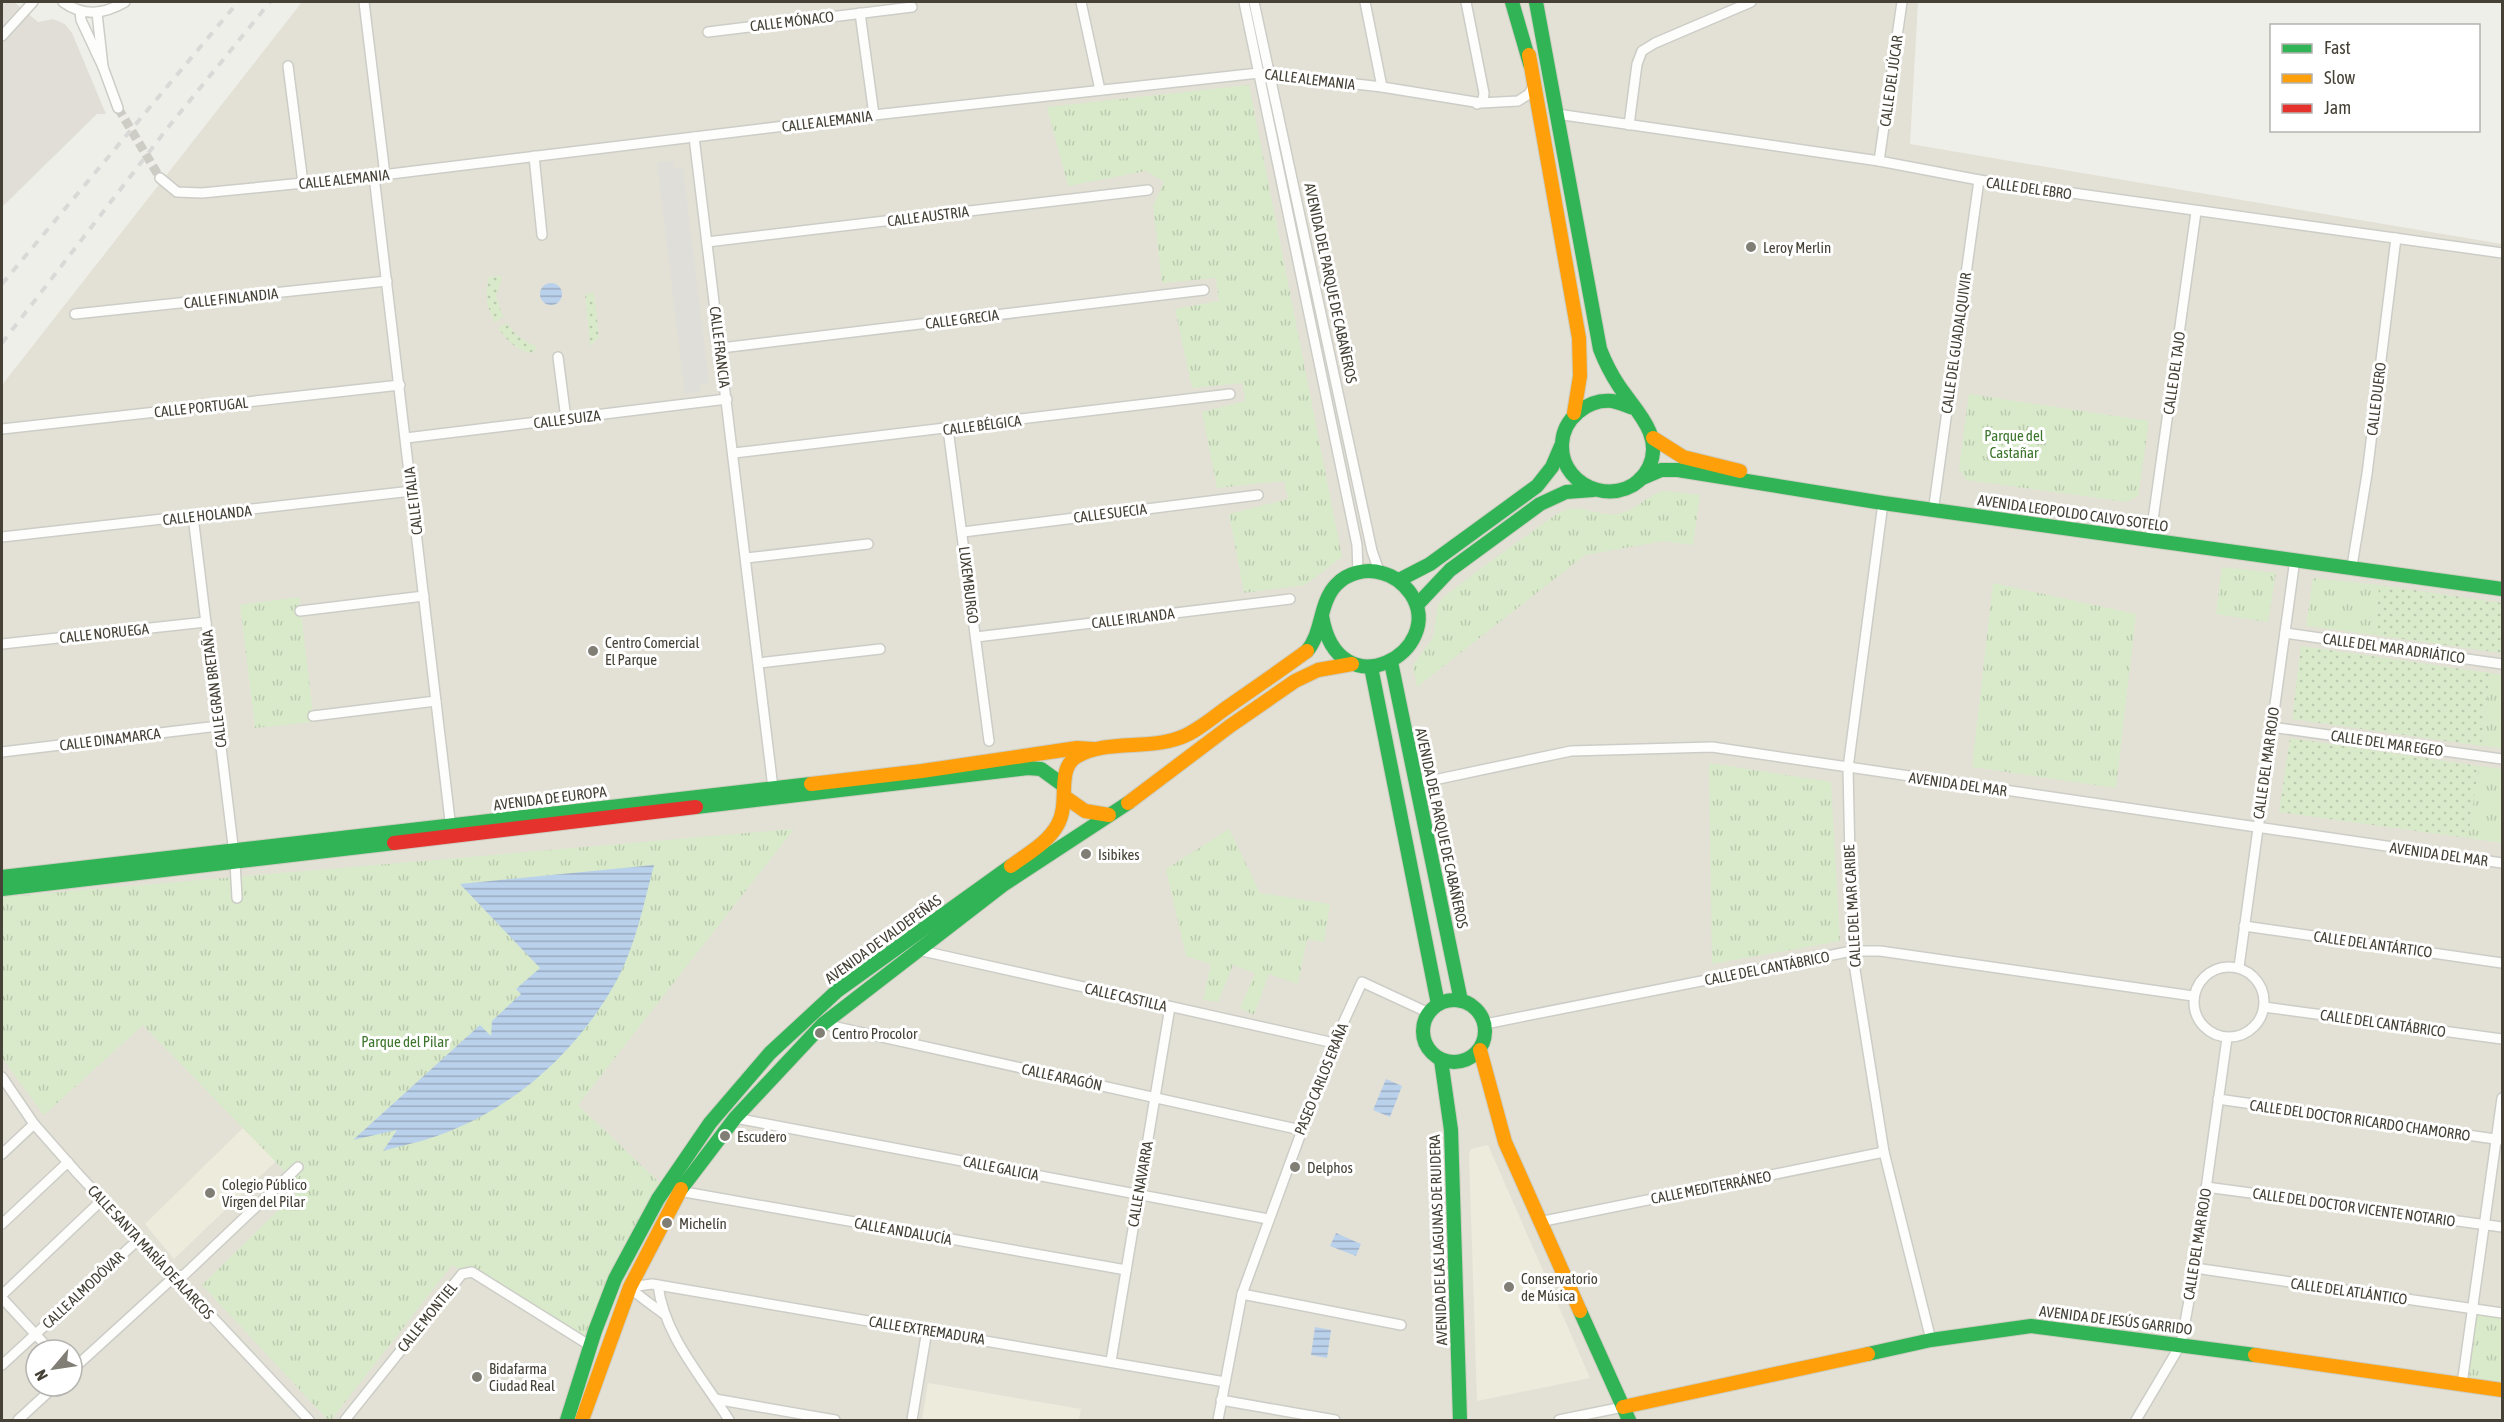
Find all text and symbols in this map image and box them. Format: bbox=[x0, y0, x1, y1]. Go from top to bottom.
street label: CALLE MÓNACO bbox=[749, 7, 835, 35]
legend bbox=[2270, 24, 2480, 132]
street label: CALLE DEL JÚCAR bbox=[1876, 34, 1906, 128]
text: Fast bbox=[2324, 37, 2351, 58]
street label: CALLE ALEMANIA bbox=[1264, 65, 1357, 93]
text: Slow bbox=[2324, 67, 2355, 88]
text: Jam bbox=[2324, 97, 2351, 118]
street label: CALLE ALEMANIA bbox=[781, 107, 874, 135]
street label: CALLE ALEMANIA bbox=[298, 166, 391, 192]
street label: CALLE DEL EBRO bbox=[1985, 174, 2073, 202]
street label: AVENIDA DEL PARQUE DE CABAÑEROS bbox=[1301, 181, 1361, 385]
street label: CALLE AUSTRIA bbox=[886, 202, 970, 229]
place label: Leroy Merlin bbox=[1763, 239, 1831, 256]
marker: Leroy Merlin bbox=[1744, 240, 1758, 254]
street label: CALLE DEL GUADALQUIVIR bbox=[1938, 271, 1974, 415]
street label: CALLE FINLANDIA bbox=[183, 285, 279, 311]
street label: CALLE FRANCIA bbox=[707, 305, 734, 389]
street label: CALLE GRECIA bbox=[924, 306, 1000, 332]
street label: CALLE DEL TAJO bbox=[2160, 330, 2188, 416]
street label: CALLE DUERO bbox=[2363, 361, 2389, 437]
street label: CALLE PORTUGAL bbox=[153, 394, 249, 420]
street label: CALLE SUIZA bbox=[533, 406, 602, 432]
street label: CALLE BÉLGICA bbox=[942, 412, 1023, 438]
park label: Parque del Castañar bbox=[1984, 427, 2044, 461]
street label: CALLE ITALIA bbox=[400, 465, 426, 536]
street label: AVENIDA LEOPOLDO CALVO SOTELO bbox=[1977, 491, 2170, 535]
street label: CALLE SUECIA bbox=[1072, 500, 1148, 526]
street label: CALLE HOLANDA bbox=[162, 502, 253, 528]
street label: LUXEMBURGO bbox=[956, 545, 982, 625]
street label: CALLE IRLANDA bbox=[1091, 604, 1176, 632]
street label: CALLE NORUEGA bbox=[58, 620, 150, 646]
street label: CALLE GRAN BRETAÑA bbox=[198, 629, 230, 749]
street label: CALLE DEL MAR ADRIÁTICO bbox=[2322, 630, 2466, 666]
place label: Centro Comercial El Parque bbox=[605, 634, 699, 668]
marker: Centro Comercial El Parque bbox=[586, 644, 600, 658]
street label: CALLE DEL MAR ROJO bbox=[2250, 706, 2282, 820]
street label: CALLE DINAMARCA bbox=[59, 724, 162, 754]
street label: AVENIDA DEL PARQUE DE CABAÑEROS bbox=[1412, 726, 1472, 930]
street label: CALLE DEL MAR EGEO bbox=[2330, 727, 2444, 759]
street label: AVENIDA DEL MAR bbox=[1908, 769, 2009, 799]
street label: AVENIDA DE EUROPA bbox=[493, 783, 608, 813]
street label: AVENIDA DEL MAR bbox=[2389, 839, 2490, 869]
street label: CALLE DEL MAR CARIBE bbox=[1840, 844, 1864, 968]
place label: Isibikes bbox=[1098, 846, 1140, 863]
marker: Isibikes bbox=[1079, 847, 1093, 861]
street label: AVENIDA DE VALDEPEÑAS bbox=[822, 891, 944, 987]
street label: CALLE DEL ANTÁRTICO bbox=[2313, 927, 2434, 961]
street label: CALLE DEL CANTÁBRICO bbox=[1703, 948, 1831, 988]
street label: CALLE CASTILLA bbox=[1083, 979, 1169, 1015]
street label: CALLE DEL CANTÁBRICO bbox=[2319, 1006, 2447, 1040]
street label: PASEO CARLOS ERAÑA bbox=[1291, 1020, 1351, 1137]
place label: Centro Procolor bbox=[832, 1025, 918, 1042]
marker: Centro Procolor bbox=[813, 1026, 827, 1040]
park label: Parque del Pilar bbox=[361, 1033, 449, 1050]
street label: CALLE ARAGÓN bbox=[1020, 1060, 1104, 1094]
street label: CALLE DEL DOCTOR RICARDO CHAMORRO bbox=[2249, 1096, 2472, 1144]
place label: Escudero bbox=[737, 1128, 787, 1145]
marker: Escudero bbox=[718, 1129, 732, 1143]
street label: AVENIDA DE LAS LAGUNAS DE RUIDERA bbox=[1426, 1134, 1450, 1346]
street label: CALLE NAVARRA bbox=[1124, 1139, 1156, 1228]
street label: CALLE GALICIA bbox=[962, 1152, 1041, 1184]
place label: Delphos bbox=[1307, 1159, 1353, 1176]
marker: Delphos bbox=[1288, 1160, 1302, 1174]
street label: CALLE MEDITERRÁNEO bbox=[1649, 1167, 1773, 1207]
place label: Colegio Público Vírgen del Pilar bbox=[222, 1176, 307, 1210]
street label: CALLE SANTA MARÍA DE ALARCOS bbox=[85, 1182, 217, 1322]
street label: CALLE DEL DOCTOR VICENTE NOTARIO bbox=[2252, 1184, 2457, 1230]
marker: Colegio Público Vírgen del Pilar bbox=[203, 1186, 217, 1200]
street label: CALLE DEL MAR ROJO bbox=[2180, 1187, 2214, 1301]
street label: CALLE ANDALUCÍA bbox=[853, 1214, 954, 1248]
place label: Michelín bbox=[679, 1215, 727, 1232]
marker: Michelín bbox=[660, 1216, 674, 1230]
street label: CALLE ALMODÓVAR bbox=[39, 1248, 128, 1332]
place label: Conservatorio de Música bbox=[1521, 1270, 1598, 1304]
street label: CALLE DEL ATLÁNTICO bbox=[2289, 1274, 2409, 1308]
street label: CALLE MONTIEL bbox=[394, 1279, 460, 1355]
marker: Conservatorio de Música bbox=[1502, 1280, 1516, 1294]
street label: AVENIDA DE JESÚS GARRIDO bbox=[2038, 1302, 2194, 1338]
street label: CALLE EXTREMADURA bbox=[868, 1312, 987, 1348]
north arrow bbox=[24, 1338, 84, 1398]
place label: Bidafarma Ciudad Real bbox=[489, 1360, 555, 1394]
text: N bbox=[31, 1367, 51, 1384]
marker: Bidafarma Ciudad Real bbox=[470, 1370, 484, 1384]

